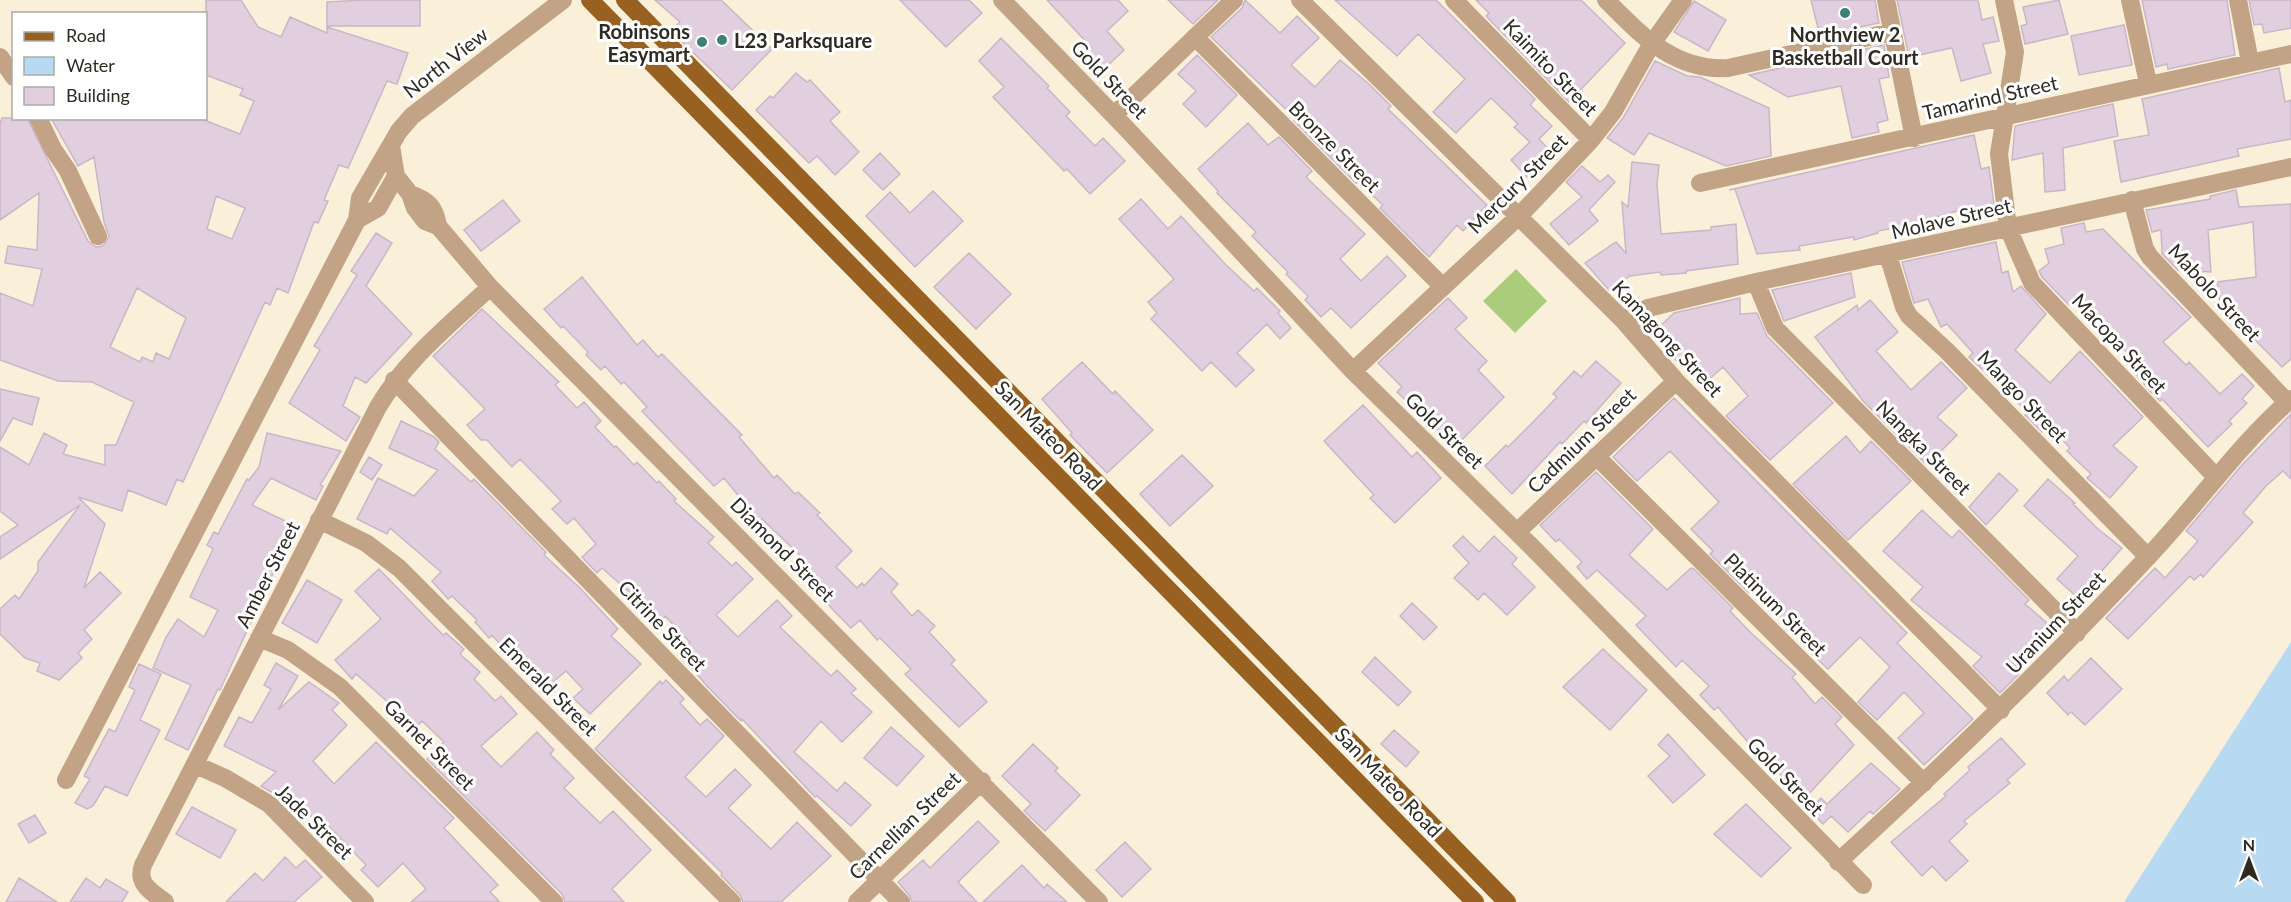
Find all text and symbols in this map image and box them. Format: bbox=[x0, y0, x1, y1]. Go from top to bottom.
marker: Northview 2 Basketball Court bbox=[1838, 6, 1852, 20]
legend bbox=[12, 12, 207, 120]
street label: Kaimito Street bbox=[1499, 14, 1603, 120]
place label: Robinsons Easymart bbox=[598, 19, 691, 66]
street label: North View bbox=[398, 21, 492, 102]
place label: Northview 2 Basketball Court bbox=[1771, 22, 1919, 69]
text: Road bbox=[66, 24, 106, 46]
place label: L23 Parksquare bbox=[734, 28, 873, 52]
marker: L23 Parksquare bbox=[715, 33, 729, 47]
marker: Robinsons Easymart bbox=[695, 35, 709, 49]
street label: Gold Street bbox=[1067, 35, 1153, 123]
text: Water bbox=[66, 54, 115, 76]
street label: Tamarind Street bbox=[1920, 70, 2060, 124]
text: Building bbox=[66, 84, 130, 106]
street label: Bronze Street bbox=[1284, 95, 1386, 197]
street label: Mercury Street bbox=[1462, 128, 1572, 238]
street label: Molave Street bbox=[1889, 193, 2013, 243]
street label: Mabolo Street bbox=[2164, 238, 2266, 346]
street label: Kamagong Street bbox=[1608, 275, 1728, 401]
street label: Macopa Street bbox=[2068, 288, 2172, 398]
street label: Mango Street bbox=[1973, 345, 2073, 447]
street label: San Mateo Road bbox=[991, 375, 1107, 495]
street label: Cadmium Street bbox=[1522, 382, 1640, 498]
street label: Gold Street bbox=[1401, 387, 1489, 473]
street label: Nangka Street bbox=[1872, 395, 1976, 499]
street label: Diamond Street bbox=[726, 492, 840, 606]
street label: Amber Street bbox=[230, 517, 304, 631]
street label: Platinum Street bbox=[1720, 548, 1832, 660]
street label: Uranium Street bbox=[2000, 566, 2110, 678]
street label: Citrine Street bbox=[614, 575, 712, 675]
street label: Emerald Street bbox=[495, 632, 603, 740]
street label: Garnet Street bbox=[380, 694, 480, 794]
street label: San Mateo Road bbox=[1331, 722, 1447, 842]
street label: Gold Street bbox=[1743, 732, 1829, 820]
street label: Carnellian Street bbox=[843, 766, 965, 884]
street label: Jade Street bbox=[272, 778, 358, 864]
north arrow bbox=[2219, 830, 2279, 890]
text: N bbox=[2243, 835, 2255, 854]

